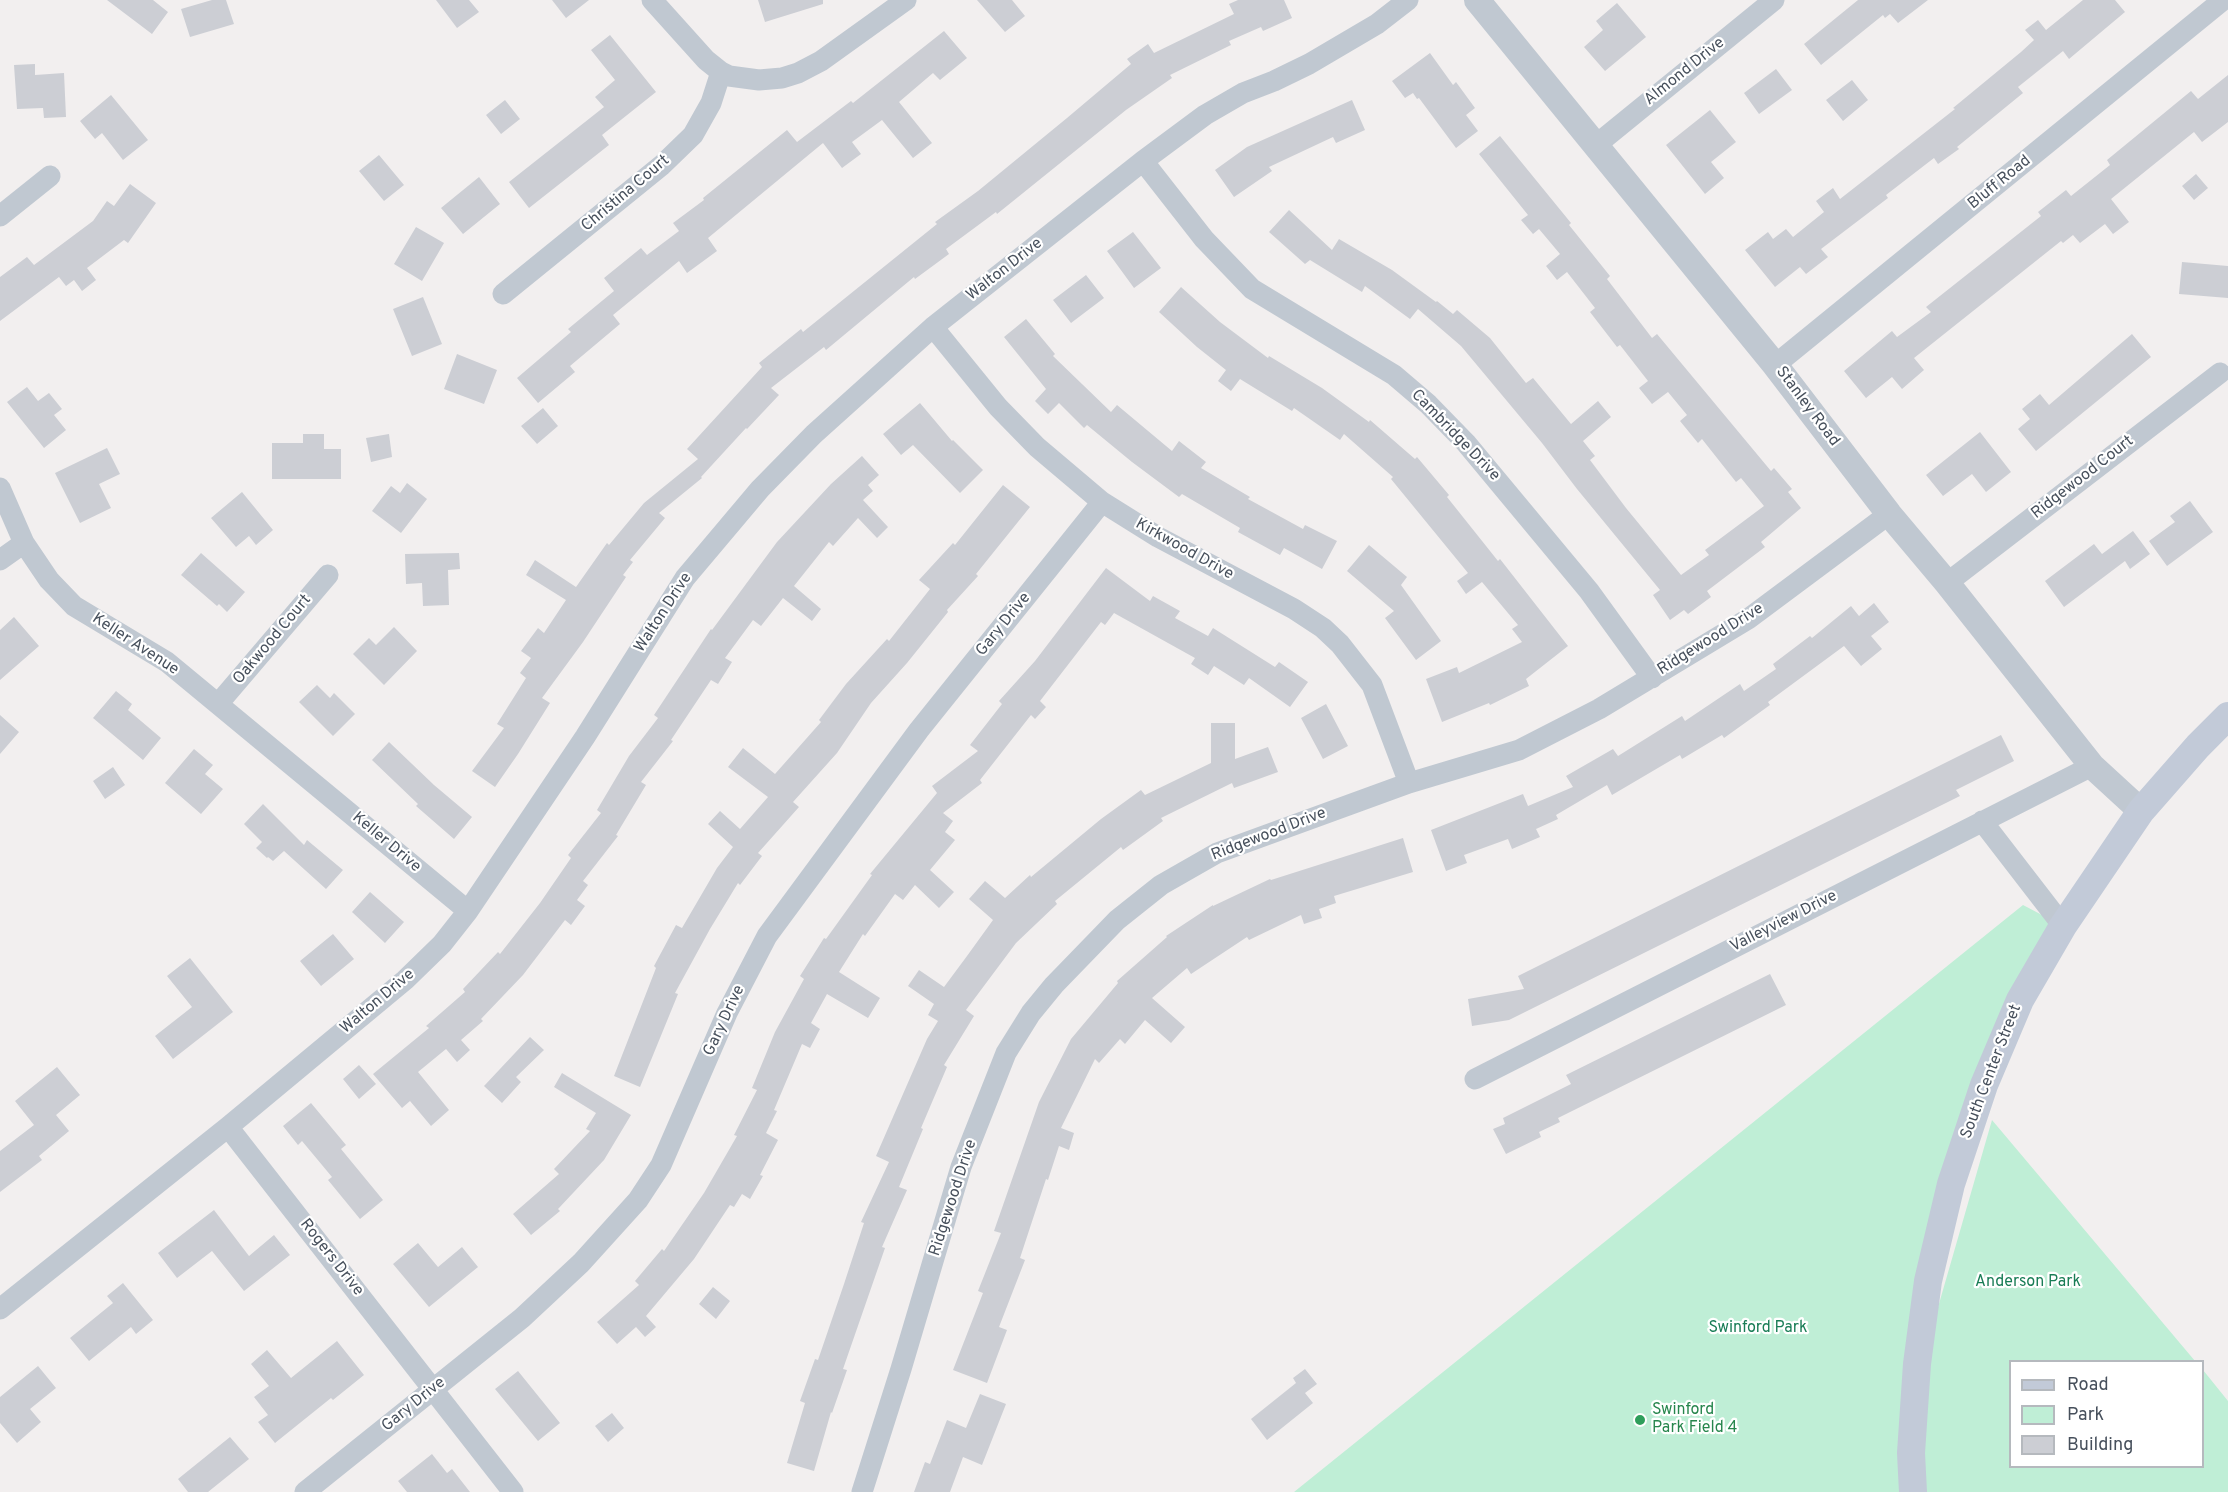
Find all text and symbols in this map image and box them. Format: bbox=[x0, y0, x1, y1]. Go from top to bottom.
street label: Almond Drive bbox=[1641, 34, 1729, 110]
street label: Christina Court bbox=[578, 152, 674, 236]
street label: Bluff Road bbox=[1965, 152, 2035, 214]
street label: Walton Drive bbox=[963, 234, 1047, 306]
street label: Stanley Road bbox=[1771, 363, 1843, 451]
street label: Cambridge Drive bbox=[1406, 386, 1504, 486]
street label: Ridgewood Court bbox=[2028, 432, 2138, 524]
street label: Kirkwood Drive bbox=[1132, 515, 1236, 585]
street label: Walton Drive bbox=[631, 570, 697, 656]
street label: Gary Drive bbox=[973, 589, 1035, 661]
street label: Oakwood Court bbox=[230, 591, 316, 689]
street label: Ridgewood Drive bbox=[1654, 600, 1768, 680]
street label: Keller Avenue bbox=[88, 610, 182, 680]
street label: Ridgewood Drive bbox=[1209, 804, 1329, 866]
street label: Keller Drive bbox=[348, 809, 424, 877]
street label: Valleyview Drive bbox=[1727, 887, 1841, 957]
street label: Walton Drive bbox=[337, 965, 419, 1039]
street label: Gary Drive bbox=[700, 982, 750, 1060]
street label: South Center Street bbox=[1958, 1002, 2026, 1142]
street label: Ridgewood Drive bbox=[926, 1137, 982, 1259]
street label: Rogers Drive bbox=[295, 1216, 367, 1300]
park label: Anderson Park bbox=[1975, 1273, 2081, 1293]
park label: Swinford Park bbox=[1709, 1319, 1807, 1339]
legend bbox=[2009, 1360, 2204, 1468]
street label: Gary Drive bbox=[378, 1374, 450, 1436]
text: Road bbox=[2067, 1374, 2109, 1397]
place label: Swinford Park Field 4 bbox=[1652, 1401, 1737, 1439]
text: Park bbox=[2067, 1404, 2104, 1427]
marker: Swinford Park Field 4 bbox=[1633, 1413, 1647, 1427]
text: Building bbox=[2067, 1434, 2133, 1457]

